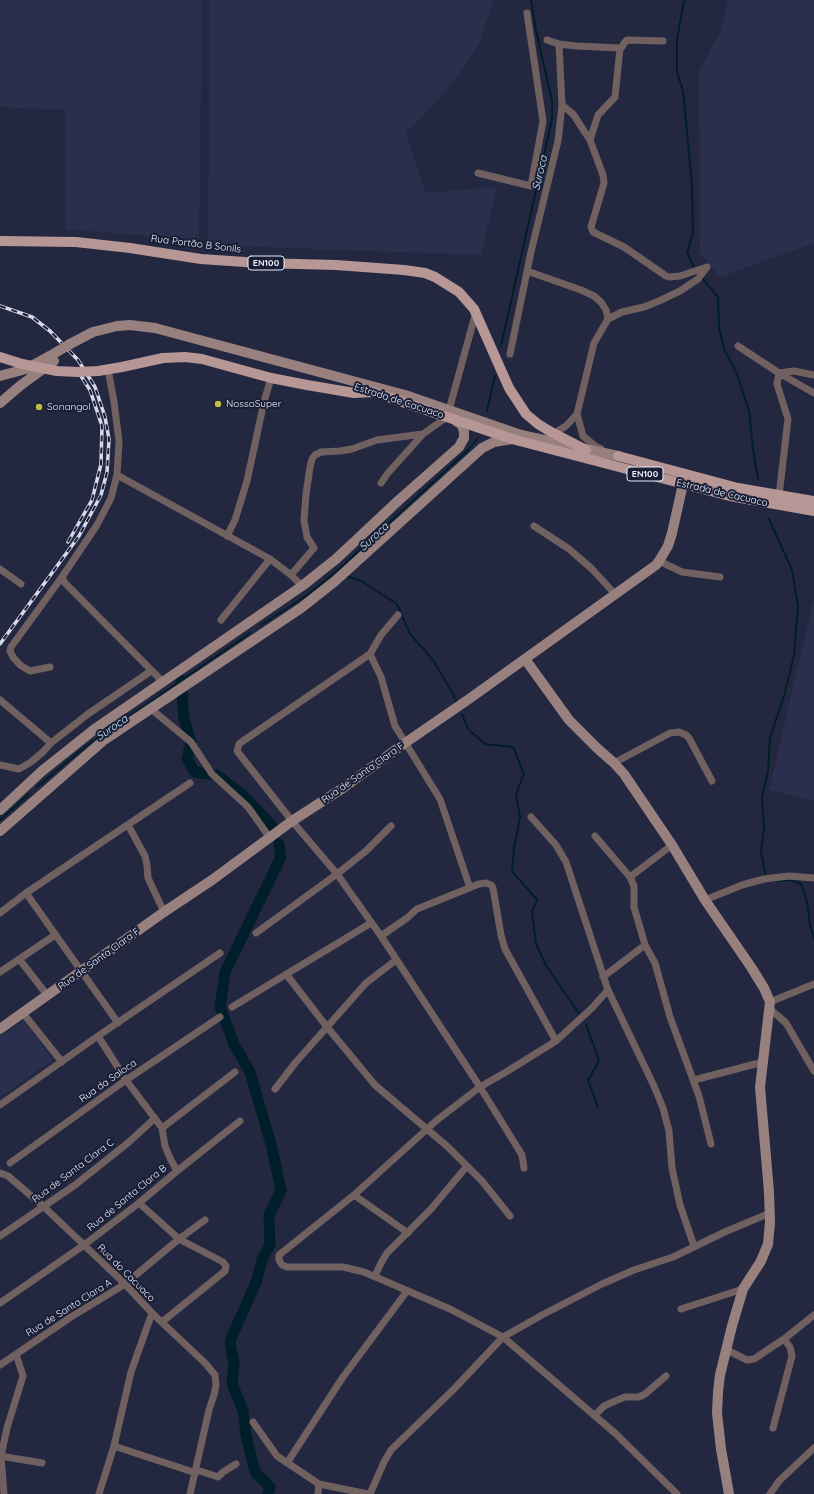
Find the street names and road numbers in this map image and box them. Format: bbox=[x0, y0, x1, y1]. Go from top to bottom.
street label: Rua Portão B Sonils bbox=[150, 233, 242, 255]
road number: EN100 bbox=[248, 256, 284, 270]
street label: Estrada de Cacuaco bbox=[353, 381, 445, 421]
road number: EN100 bbox=[627, 467, 663, 481]
street label: Estrada de Cacuaco bbox=[675, 477, 769, 509]
street label: Rua de Santa Clara F bbox=[319, 740, 407, 806]
street label: Rua de Santa Clara F bbox=[56, 925, 142, 993]
street label: Rua da Saloca bbox=[77, 1057, 139, 1105]
street label: Rua de Santa Clara C bbox=[30, 1136, 116, 1206]
street label: Rua de Santa Clara B bbox=[85, 1162, 169, 1234]
street label: Rua do Cacuaco bbox=[95, 1242, 157, 1304]
street label: Rua de Santa Clara A bbox=[24, 1277, 114, 1339]

